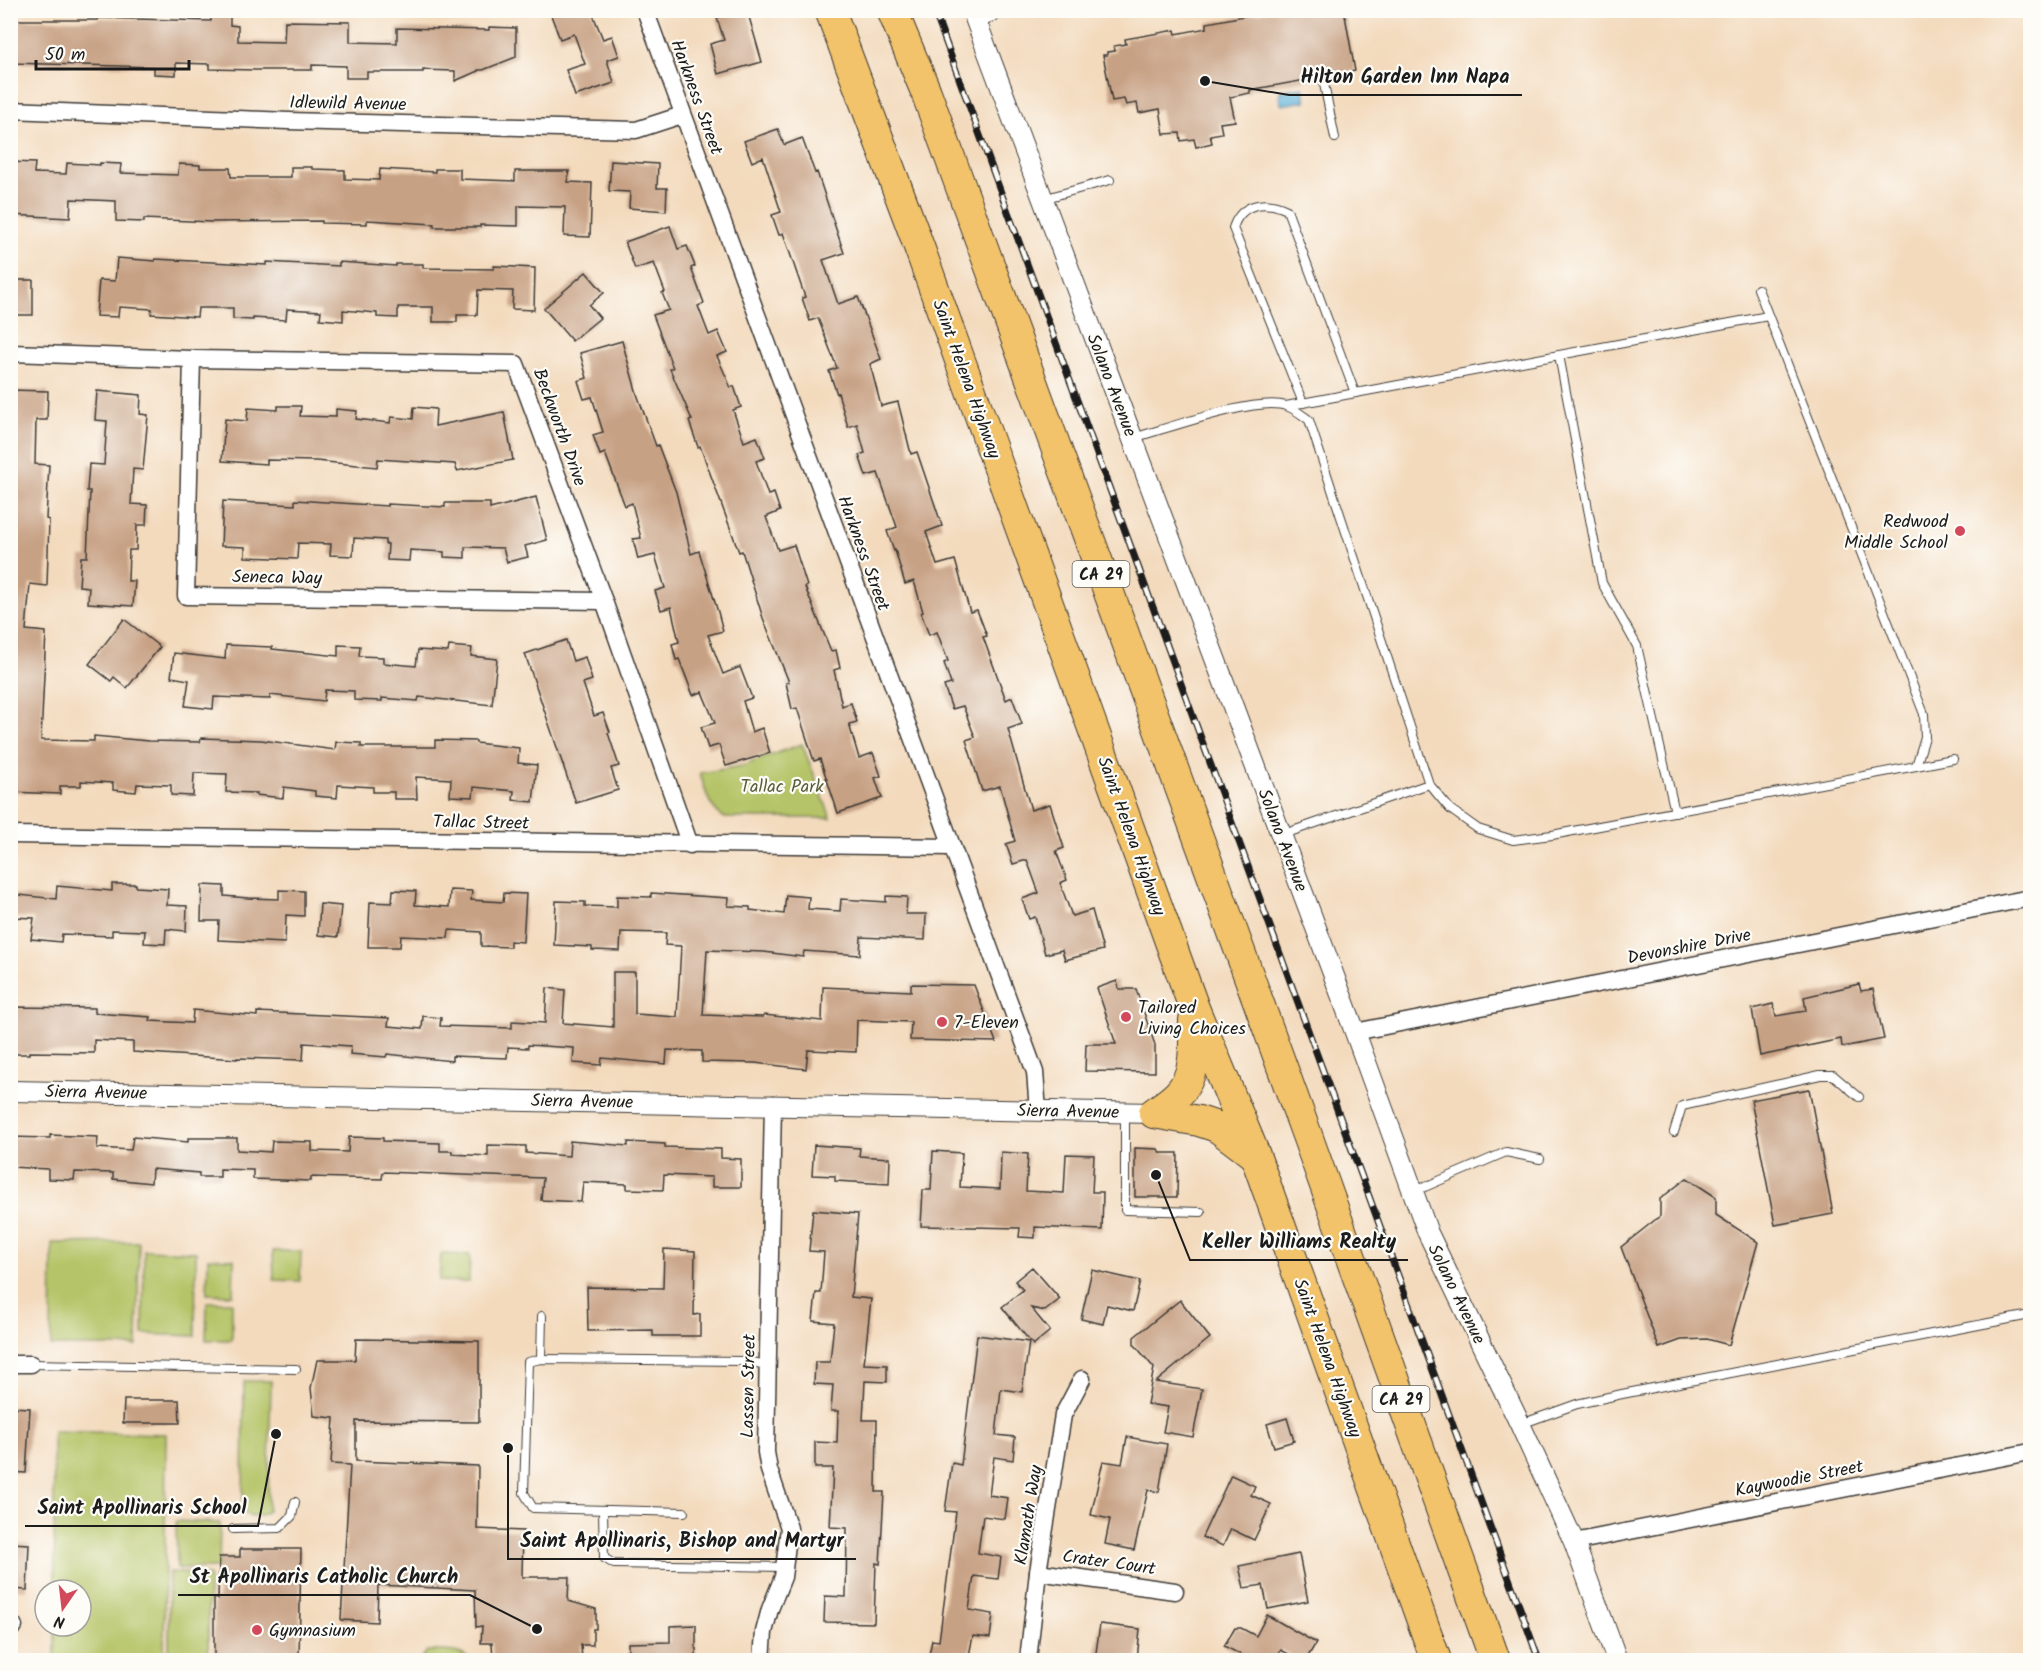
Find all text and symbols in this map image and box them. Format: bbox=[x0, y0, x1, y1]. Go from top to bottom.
scale bar bbox=[36, 33, 189, 71]
street label: Harkness Street bbox=[661, 36, 730, 160]
text: 50 m bbox=[45, 41, 85, 70]
callout: Hilton Garden Inn Napa bbox=[1289, 57, 1522, 95]
text: Hilton Garden Inn Napa bbox=[1301, 62, 1509, 94]
street label: Idlewild Avenue bbox=[289, 89, 407, 120]
street label: Saint Helena Highway bbox=[923, 296, 1008, 464]
street label: Solano Avenue bbox=[1078, 330, 1144, 441]
street label: Beckworth Drive bbox=[524, 364, 593, 491]
street label: Harkness Street bbox=[828, 492, 897, 616]
place label: Redwood Middle School bbox=[1844, 508, 1949, 558]
marker: Redwood Middle School bbox=[1953, 524, 1967, 538]
road number: CA 29 bbox=[1072, 561, 1130, 587]
street label: Seneca Way bbox=[232, 563, 323, 594]
street label: Saint Helena Highway bbox=[1088, 753, 1173, 921]
park label: Tallac Park bbox=[740, 773, 824, 802]
street label: Solano Avenue bbox=[1249, 785, 1315, 896]
street label: Tallac Street bbox=[433, 808, 530, 839]
street label: Devonshire Drive bbox=[1625, 921, 1754, 974]
place label: Tailored Living Choices bbox=[1138, 994, 1246, 1044]
place label: 7-Eleven bbox=[954, 1009, 1019, 1038]
marker: Tailored Living Choices bbox=[1119, 1010, 1133, 1024]
marker: 7-Eleven bbox=[935, 1015, 949, 1029]
street label: Sierra Avenue bbox=[44, 1078, 147, 1109]
street label: Sierra Avenue bbox=[530, 1087, 633, 1118]
street label: Sierra Avenue bbox=[1016, 1097, 1119, 1128]
callout: Keller Williams Realty bbox=[1190, 1222, 1408, 1260]
text: Keller Williams Realty bbox=[1202, 1227, 1397, 1259]
street label: Solano Avenue bbox=[1419, 1240, 1492, 1350]
street label: Saint Helena Highway bbox=[1284, 1275, 1369, 1443]
street label: Lassen Street bbox=[734, 1333, 765, 1438]
road number: CA 29 bbox=[1372, 1386, 1430, 1412]
street label: Kaywoodie Street bbox=[1733, 1453, 1867, 1506]
street label: Klamath Way bbox=[1007, 1463, 1052, 1567]
callout: Saint Apollinaris School bbox=[25, 1488, 258, 1526]
text: Saint Apollinaris School bbox=[38, 1493, 247, 1525]
callout: Saint Apollinaris, Bishop and Martyr bbox=[508, 1521, 856, 1559]
text: Saint Apollinaris, Bishop and Martyr bbox=[520, 1526, 844, 1558]
street label: Crater Court bbox=[1060, 1543, 1158, 1585]
callout: St Apollinaris Catholic Church bbox=[178, 1557, 470, 1595]
text: St Apollinaris Catholic Church bbox=[190, 1562, 458, 1594]
north arrow bbox=[33, 1578, 93, 1638]
text: N bbox=[52, 1608, 68, 1634]
place label: Gymnasium bbox=[269, 1617, 356, 1646]
marker: Gymnasium bbox=[250, 1623, 264, 1637]

